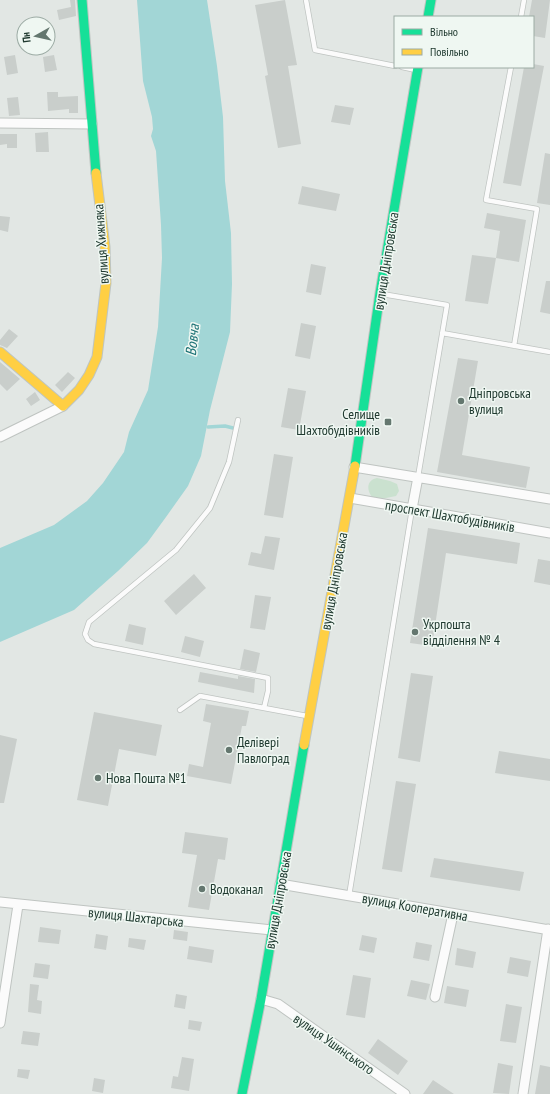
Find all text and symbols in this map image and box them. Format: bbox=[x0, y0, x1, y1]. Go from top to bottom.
north arrow bbox=[16, 16, 56, 56]
legend bbox=[394, 16, 534, 68]
text: Вільно bbox=[430, 24, 458, 39]
text: Пн bbox=[18, 31, 34, 44]
text: Повільно bbox=[430, 44, 469, 59]
street label: вулиця Хижняка bbox=[89, 203, 113, 285]
street label: вулиця Дніпровська bbox=[369, 211, 403, 311]
water label: Вовча bbox=[181, 322, 203, 357]
place label: Дніпровська вулиця bbox=[469, 384, 531, 418]
marker: Дніпровська вулиця bbox=[456, 396, 466, 406]
place label: Селище Шахтобудівників bbox=[296, 405, 380, 439]
marker: Селище Шахтобудівників bbox=[383, 417, 393, 427]
street label: проспект Шахтобудівників bbox=[384, 496, 516, 536]
street label: вулиця Дніпровська bbox=[317, 531, 351, 631]
place label: Укрпошта відділення № 4 bbox=[423, 615, 501, 649]
marker: Укрпошта відділення № 4 bbox=[410, 627, 420, 637]
place label: Делівері Павлоград bbox=[237, 733, 289, 767]
marker: Делівері Павлоград bbox=[224, 745, 234, 755]
place label: Нова Пошта №1 bbox=[106, 769, 186, 787]
marker: Нова Пошта №1 bbox=[93, 773, 103, 783]
street label: вулиця Дніпровська bbox=[261, 850, 295, 950]
place label: Водоканал bbox=[210, 880, 263, 898]
marker: Водоканал bbox=[197, 884, 207, 894]
street label: вулиця Кооперативна bbox=[361, 889, 469, 925]
street label: вулиця Шахтарська bbox=[87, 903, 185, 931]
street label: вулиця Ушинського bbox=[290, 1009, 378, 1079]

